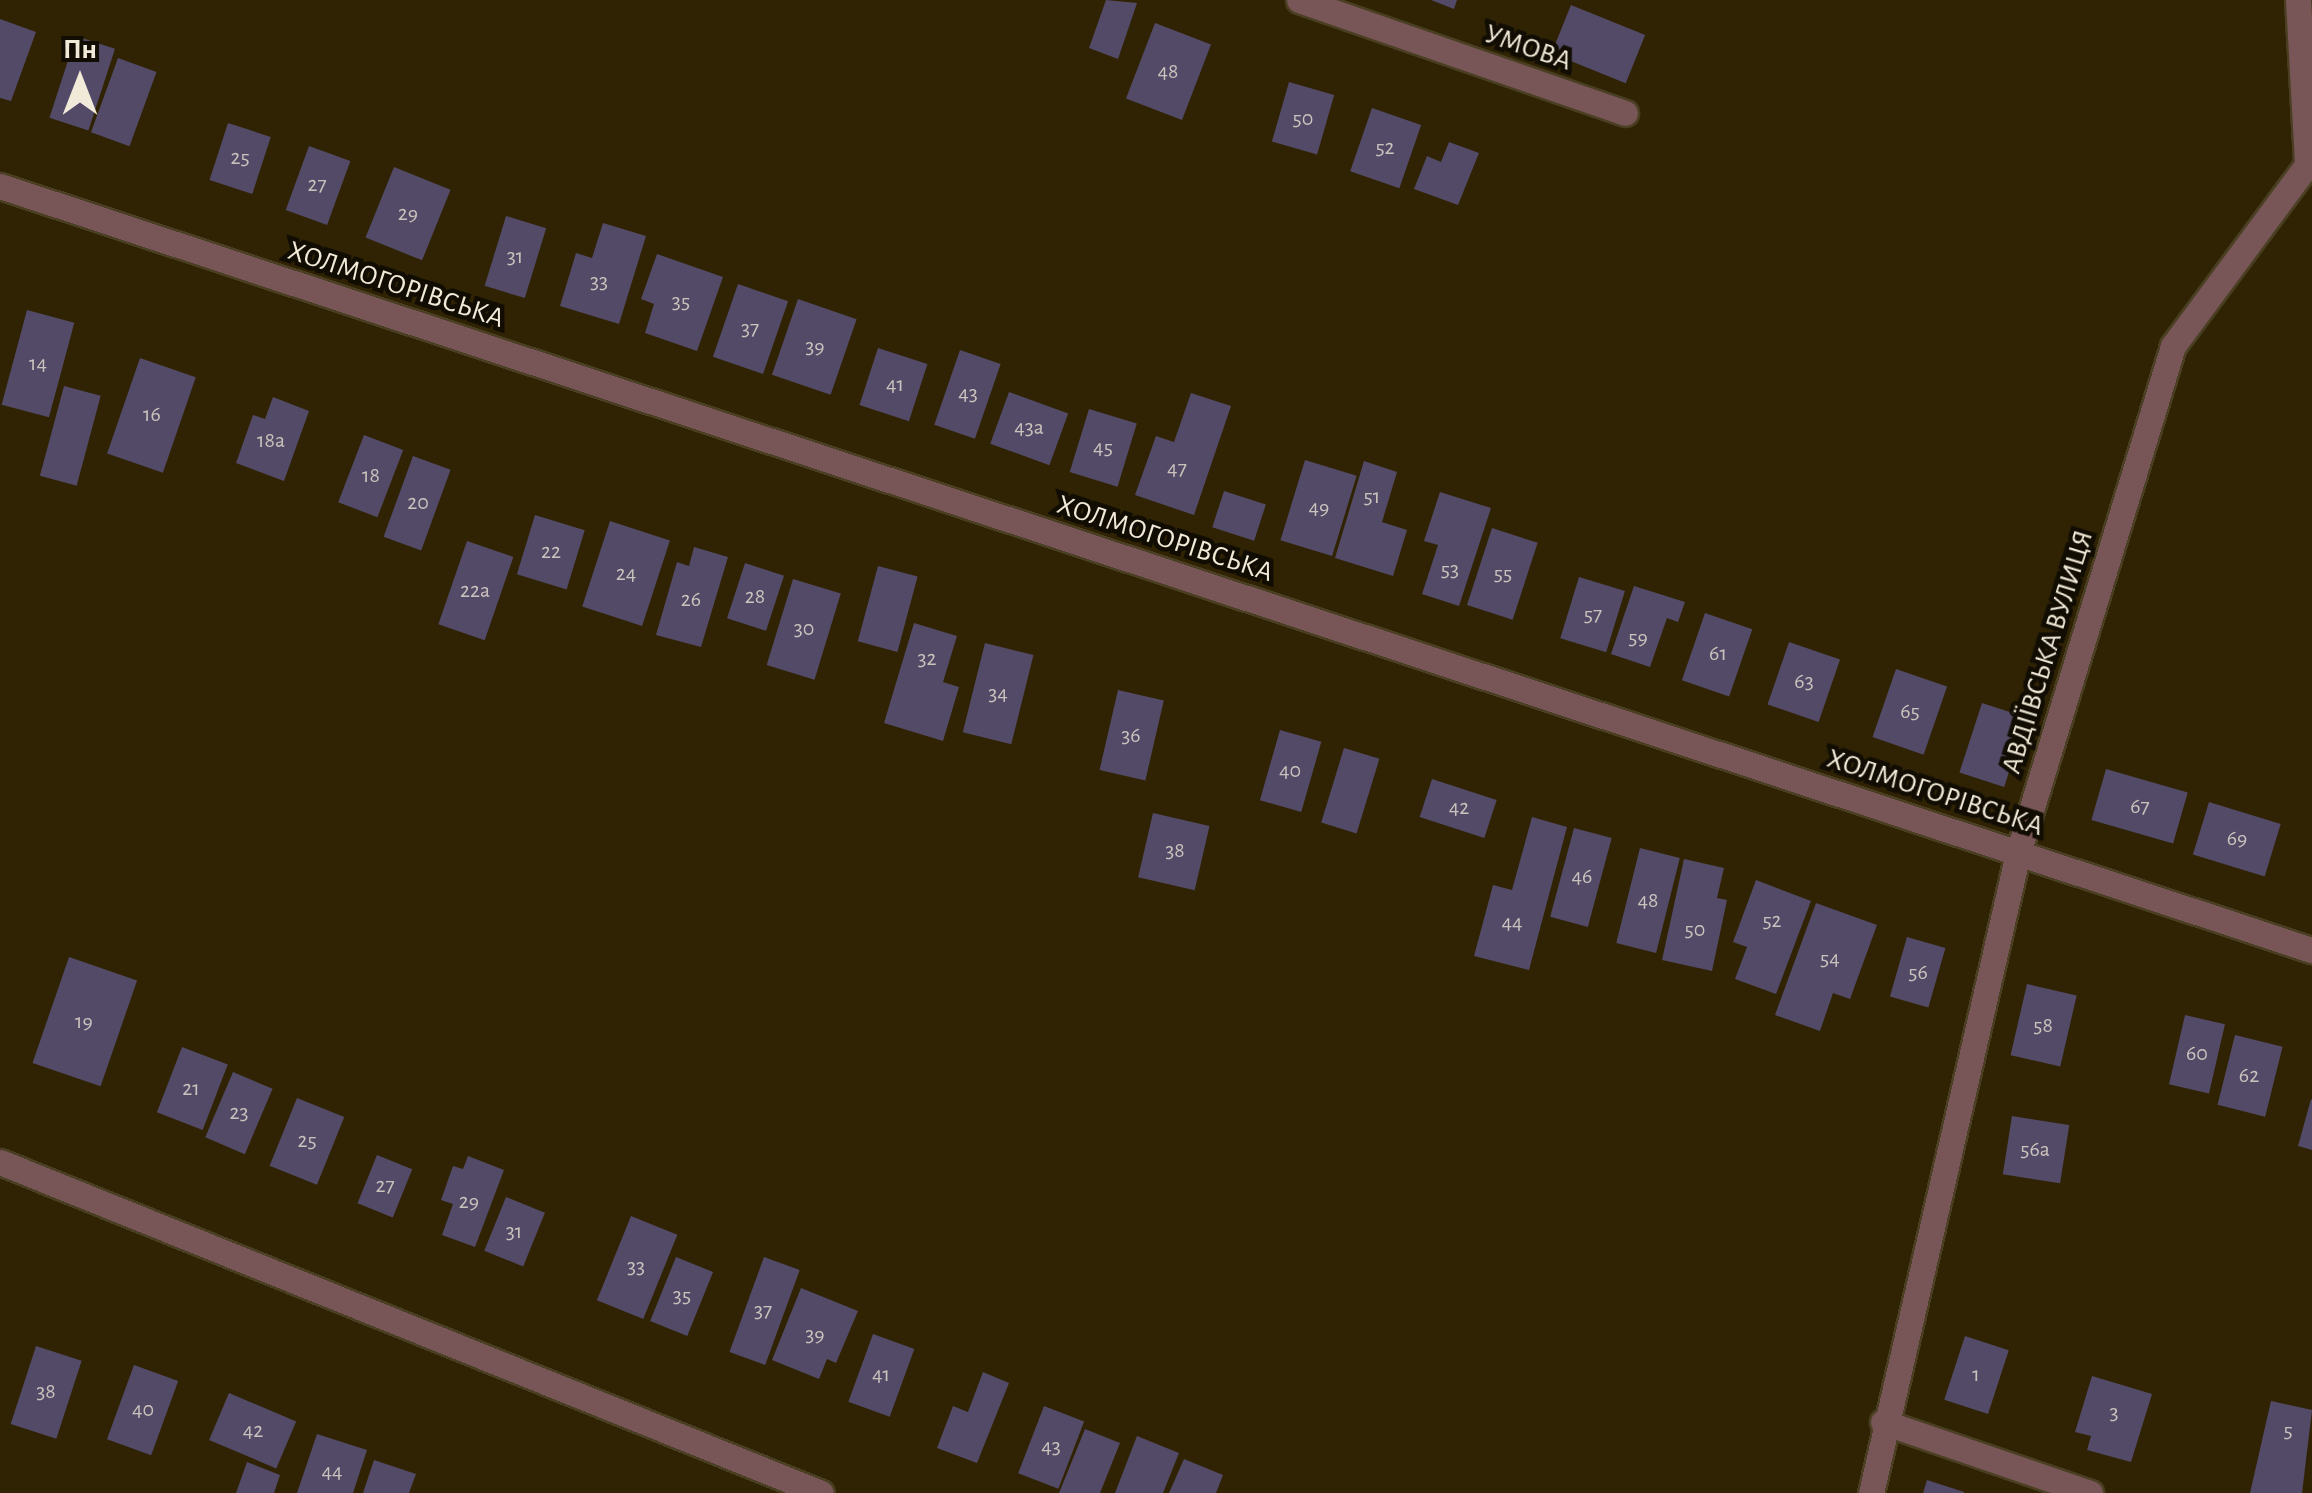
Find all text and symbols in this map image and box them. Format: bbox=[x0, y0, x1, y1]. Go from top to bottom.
street label: УМОВА bbox=[1480, 18, 1576, 78]
north arrow bbox=[30, 30, 130, 130]
text: Пн bbox=[63, 36, 97, 64]
house number: 48 bbox=[1157, 59, 1179, 85]
house number: 50 bbox=[1293, 106, 1313, 132]
house number: 52 bbox=[1375, 135, 1395, 161]
house number: 25 bbox=[230, 145, 250, 171]
house number: 27 bbox=[307, 172, 327, 198]
house number: 29 bbox=[398, 201, 418, 227]
street label: ХОЛМОГОРІВСЬКА bbox=[284, 234, 508, 336]
house number: 31 bbox=[507, 244, 523, 270]
house number: 33 bbox=[590, 269, 608, 295]
house number: 35 bbox=[672, 289, 690, 315]
house number: 37 bbox=[741, 316, 759, 342]
house number: 39 bbox=[805, 334, 825, 360]
house number: 14 bbox=[29, 351, 47, 377]
house number: 41 bbox=[886, 372, 904, 398]
house number: 43 bbox=[958, 381, 978, 407]
house number: 16 bbox=[143, 402, 161, 428]
house number: 43а bbox=[1014, 415, 1044, 441]
house number: 18а bbox=[257, 428, 285, 454]
house number: 45 bbox=[1093, 435, 1113, 461]
house number: 47 bbox=[1167, 456, 1187, 482]
house number: 18 bbox=[362, 463, 380, 489]
house number: 51 bbox=[1364, 484, 1380, 510]
street label: ХОЛМОГОРІВСЬКА bbox=[1053, 488, 1277, 590]
house number: 20 bbox=[407, 490, 429, 516]
house number: 49 bbox=[1309, 495, 1329, 521]
street label: АВДІЇВСЬКА ВУЛИЦЯ bbox=[1995, 526, 2101, 778]
house number: 22 bbox=[541, 539, 561, 565]
house number: 53 bbox=[1441, 557, 1459, 583]
house number: 24 bbox=[616, 561, 636, 587]
house number: 55 bbox=[1494, 561, 1512, 587]
house number: 22а bbox=[460, 578, 490, 604]
house number: 28 bbox=[745, 584, 765, 610]
house number: 26 bbox=[681, 587, 701, 613]
house number: 57 bbox=[1584, 602, 1602, 628]
house number: 30 bbox=[794, 616, 814, 642]
house number: 59 bbox=[1628, 625, 1648, 651]
house number: 61 bbox=[1709, 641, 1727, 667]
house number: 32 bbox=[917, 646, 937, 672]
house number: 63 bbox=[1794, 669, 1814, 695]
house number: 34 bbox=[988, 681, 1008, 707]
house number: 65 bbox=[1900, 699, 1920, 725]
house number: 36 bbox=[1121, 723, 1141, 749]
street label: ХОЛМОГОРІВСЬКА bbox=[1823, 742, 2047, 844]
house number: 40 bbox=[1279, 758, 1301, 784]
house number: 67 bbox=[2130, 794, 2150, 820]
house number: 42 bbox=[1449, 795, 1469, 821]
house number: 69 bbox=[2227, 826, 2247, 852]
house number: 38 bbox=[1165, 838, 1185, 864]
house number: 46 bbox=[1572, 864, 1592, 890]
house number: 48 bbox=[1637, 888, 1659, 914]
house number: 52 bbox=[1762, 908, 1782, 934]
house number: 44 bbox=[1501, 910, 1523, 936]
house number: 50 bbox=[1685, 917, 1705, 943]
house number: 54 bbox=[1820, 946, 1840, 972]
house number: 56 bbox=[1908, 960, 1928, 986]
house number: 19 bbox=[75, 1009, 93, 1035]
house number: 58 bbox=[2033, 1013, 2053, 1039]
house number: 60 bbox=[2186, 1041, 2208, 1067]
house number: 62 bbox=[2239, 1063, 2259, 1089]
house number: 21 bbox=[182, 1076, 200, 1102]
house number: 23 bbox=[229, 1100, 249, 1126]
house number: 25 bbox=[297, 1128, 317, 1154]
house number: 56а bbox=[2020, 1137, 2050, 1163]
house number: 27 bbox=[375, 1173, 395, 1199]
house number: 29 bbox=[459, 1189, 479, 1215]
house number: 31 bbox=[506, 1219, 522, 1245]
house number: 33 bbox=[627, 1254, 645, 1280]
house number: 35 bbox=[673, 1283, 691, 1309]
house number: 37 bbox=[754, 1298, 772, 1324]
house number: 39 bbox=[805, 1322, 825, 1348]
house number: 41 bbox=[872, 1362, 890, 1388]
house number: 1 bbox=[1972, 1362, 1980, 1388]
house number: 38 bbox=[36, 1379, 56, 1405]
house number: 40 bbox=[132, 1397, 154, 1423]
house number: 3 bbox=[2109, 1400, 2119, 1426]
house number: 42 bbox=[243, 1418, 263, 1444]
house number: 5 bbox=[2283, 1418, 2293, 1444]
house number: 43 bbox=[1041, 1434, 1061, 1460]
house number: 44 bbox=[321, 1459, 343, 1485]

